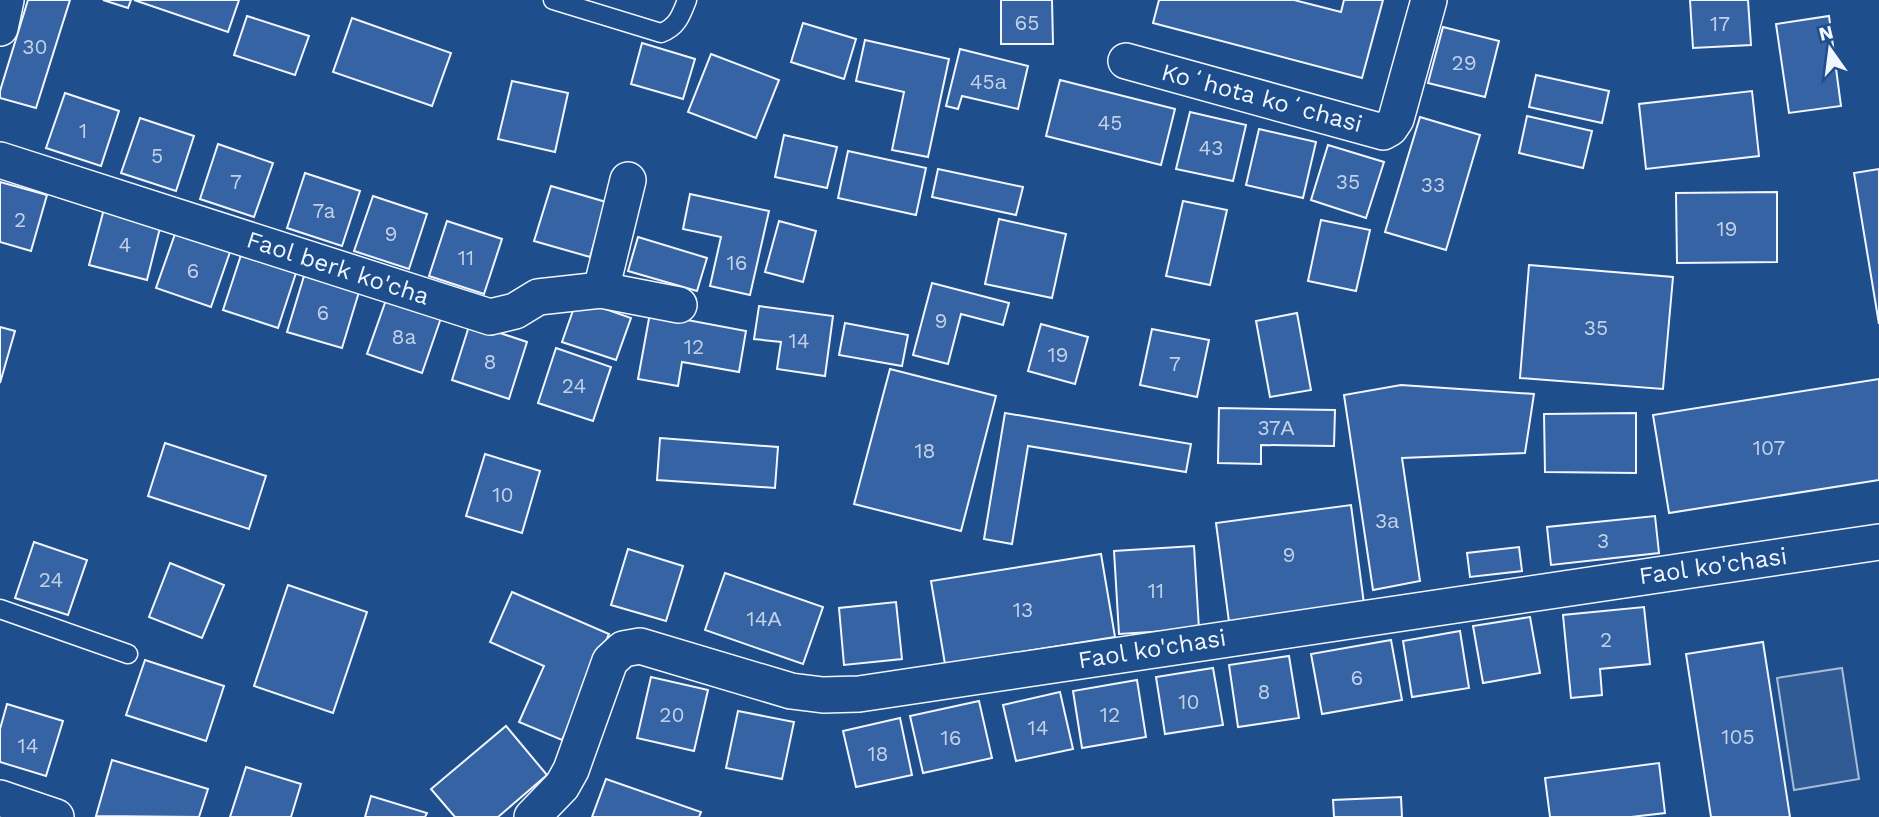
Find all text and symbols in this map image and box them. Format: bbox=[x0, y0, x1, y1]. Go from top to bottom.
house number: 65 bbox=[1015, 10, 1040, 35]
house number: 17 bbox=[1710, 11, 1730, 36]
north arrow bbox=[1795, 14, 1865, 84]
text: N bbox=[1816, 20, 1836, 46]
house number: 30 bbox=[22, 34, 48, 59]
house number: 29 bbox=[1451, 50, 1477, 75]
street label: Koʻhota koʻchasi bbox=[1159, 58, 1365, 138]
house number: 45а bbox=[970, 69, 1007, 94]
house number: 45 bbox=[1097, 110, 1123, 135]
house number: 1 bbox=[79, 118, 87, 143]
house number: 43 bbox=[1198, 135, 1224, 160]
house number: 5 bbox=[151, 143, 163, 168]
house number: 7 bbox=[230, 169, 242, 194]
house number: 35 bbox=[1336, 169, 1360, 194]
house number: 33 bbox=[1421, 172, 1445, 197]
house number: 7a bbox=[312, 198, 336, 223]
house number: 2 bbox=[14, 207, 26, 232]
house number: 19 bbox=[1716, 216, 1738, 241]
house number: 9 bbox=[385, 221, 397, 246]
street label: Faol berk ko'cha bbox=[243, 225, 433, 311]
house number: 4 bbox=[119, 232, 131, 257]
house number: 11 bbox=[458, 245, 474, 270]
house number: 16 bbox=[727, 250, 747, 275]
house number: 6 bbox=[187, 258, 199, 283]
house number: 6 bbox=[317, 300, 329, 325]
house number: 9 bbox=[935, 308, 947, 333]
house number: 35 bbox=[1584, 315, 1608, 340]
house number: 8a bbox=[392, 324, 417, 349]
house number: 14 bbox=[788, 328, 810, 353]
house number: 12 bbox=[684, 334, 704, 359]
house number: 19 bbox=[1047, 342, 1069, 367]
house number: 8 bbox=[484, 349, 496, 374]
house number: 7 bbox=[1169, 351, 1181, 376]
house number: 24 bbox=[562, 373, 586, 398]
house number: 37А bbox=[1257, 415, 1295, 440]
house number: 107 bbox=[1753, 435, 1786, 460]
house number: 18 bbox=[914, 438, 936, 463]
house number: 10 bbox=[492, 482, 514, 507]
house number: 3а bbox=[1375, 508, 1399, 533]
house number: 3 bbox=[1597, 528, 1609, 553]
house number: 9 bbox=[1283, 542, 1295, 567]
street label: Faol ko'chasi bbox=[1637, 542, 1789, 590]
house number: 24 bbox=[39, 567, 63, 592]
house number: 11 bbox=[1148, 578, 1164, 603]
house number: 13 bbox=[1013, 597, 1033, 622]
house number: 14А bbox=[746, 606, 782, 631]
street label: Faol ko'chasi bbox=[1076, 623, 1228, 675]
house number: 2 bbox=[1600, 627, 1612, 652]
house number: 6 bbox=[1351, 665, 1363, 690]
house number: 8 bbox=[1258, 679, 1270, 704]
house number: 10 bbox=[1178, 689, 1200, 714]
house number: 20 bbox=[659, 702, 685, 727]
house number: 12 bbox=[1100, 702, 1120, 727]
house number: 14 bbox=[1027, 715, 1049, 740]
house number: 105 bbox=[1721, 724, 1755, 749]
house number: 16 bbox=[941, 725, 961, 750]
house number: 14 bbox=[17, 733, 39, 758]
house number: 18 bbox=[867, 741, 889, 766]

